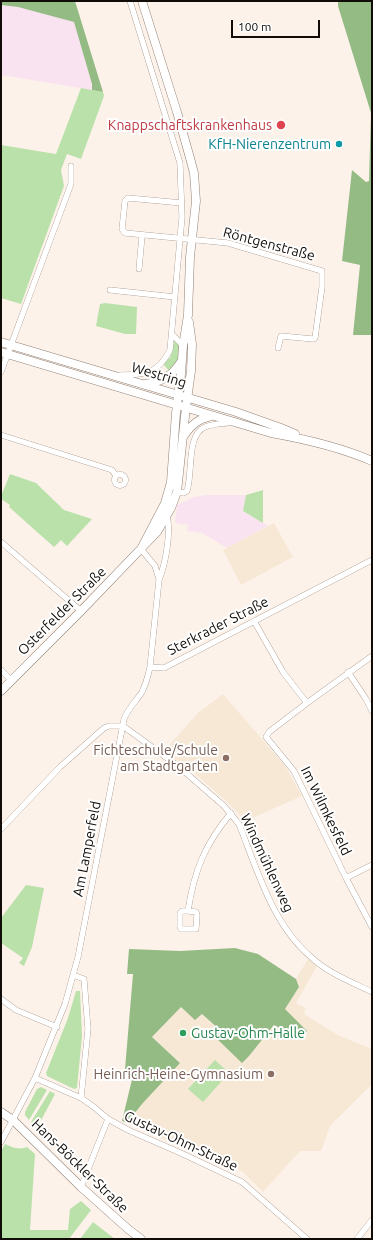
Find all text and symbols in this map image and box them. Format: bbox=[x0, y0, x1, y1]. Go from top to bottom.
scale bar bbox=[233, 12, 322, 38]
text: 100 m bbox=[238, 20, 271, 33]
place label: Knappschaftskrankenhaus bbox=[108, 117, 272, 133]
marker: Knappschaftskrankenhaus bbox=[275, 119, 287, 131]
place label: KfH-Nierenzentrum bbox=[208, 136, 331, 152]
marker: KfH-Nierenzentrum bbox=[334, 139, 344, 149]
street label: Röntgenstraße bbox=[221, 224, 317, 264]
street label: Westring bbox=[129, 359, 189, 391]
street label: Osterfelder Straße bbox=[14, 563, 110, 659]
street label: Sterkrader Straße bbox=[165, 593, 271, 659]
place label: Fichteschule/Schule am Stadtgarten bbox=[93, 742, 218, 774]
marker: Fichteschule/Schule am Stadtgarten bbox=[221, 753, 231, 763]
street label: Im Wilmkesfeld bbox=[297, 764, 355, 858]
street label: Am Lamperfeld bbox=[70, 800, 104, 898]
street label: Windmühlenweg bbox=[237, 811, 297, 915]
place label: Gustav-Ohm-Halle bbox=[191, 1025, 305, 1041]
marker: Gustav-Ohm-Halle bbox=[178, 1028, 188, 1038]
place label: Heinrich-Heine-Gymnasium bbox=[93, 1066, 263, 1082]
marker: Heinrich-Heine-Gymnasium bbox=[266, 1069, 276, 1079]
street label: Gustav-Ohm-Straße bbox=[122, 1107, 240, 1175]
street label: Hans-Böckler-Straße bbox=[28, 1116, 132, 1216]

